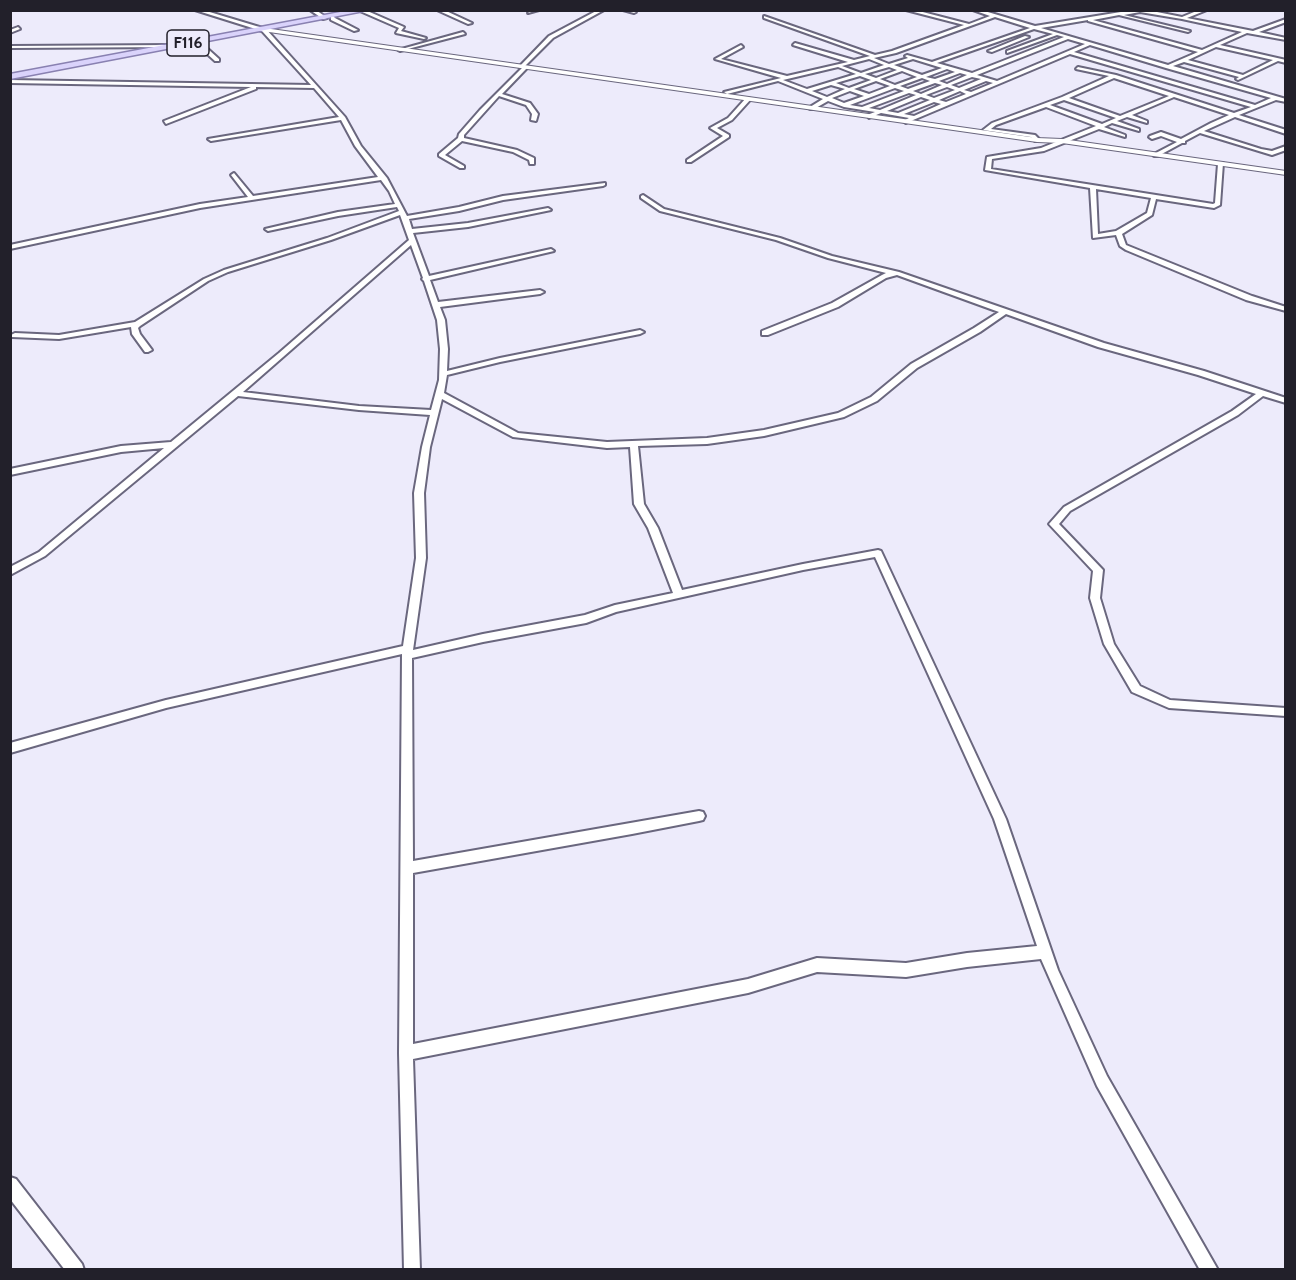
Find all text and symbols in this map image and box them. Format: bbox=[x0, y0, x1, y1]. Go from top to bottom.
road number: F116 bbox=[167, 30, 209, 56]

